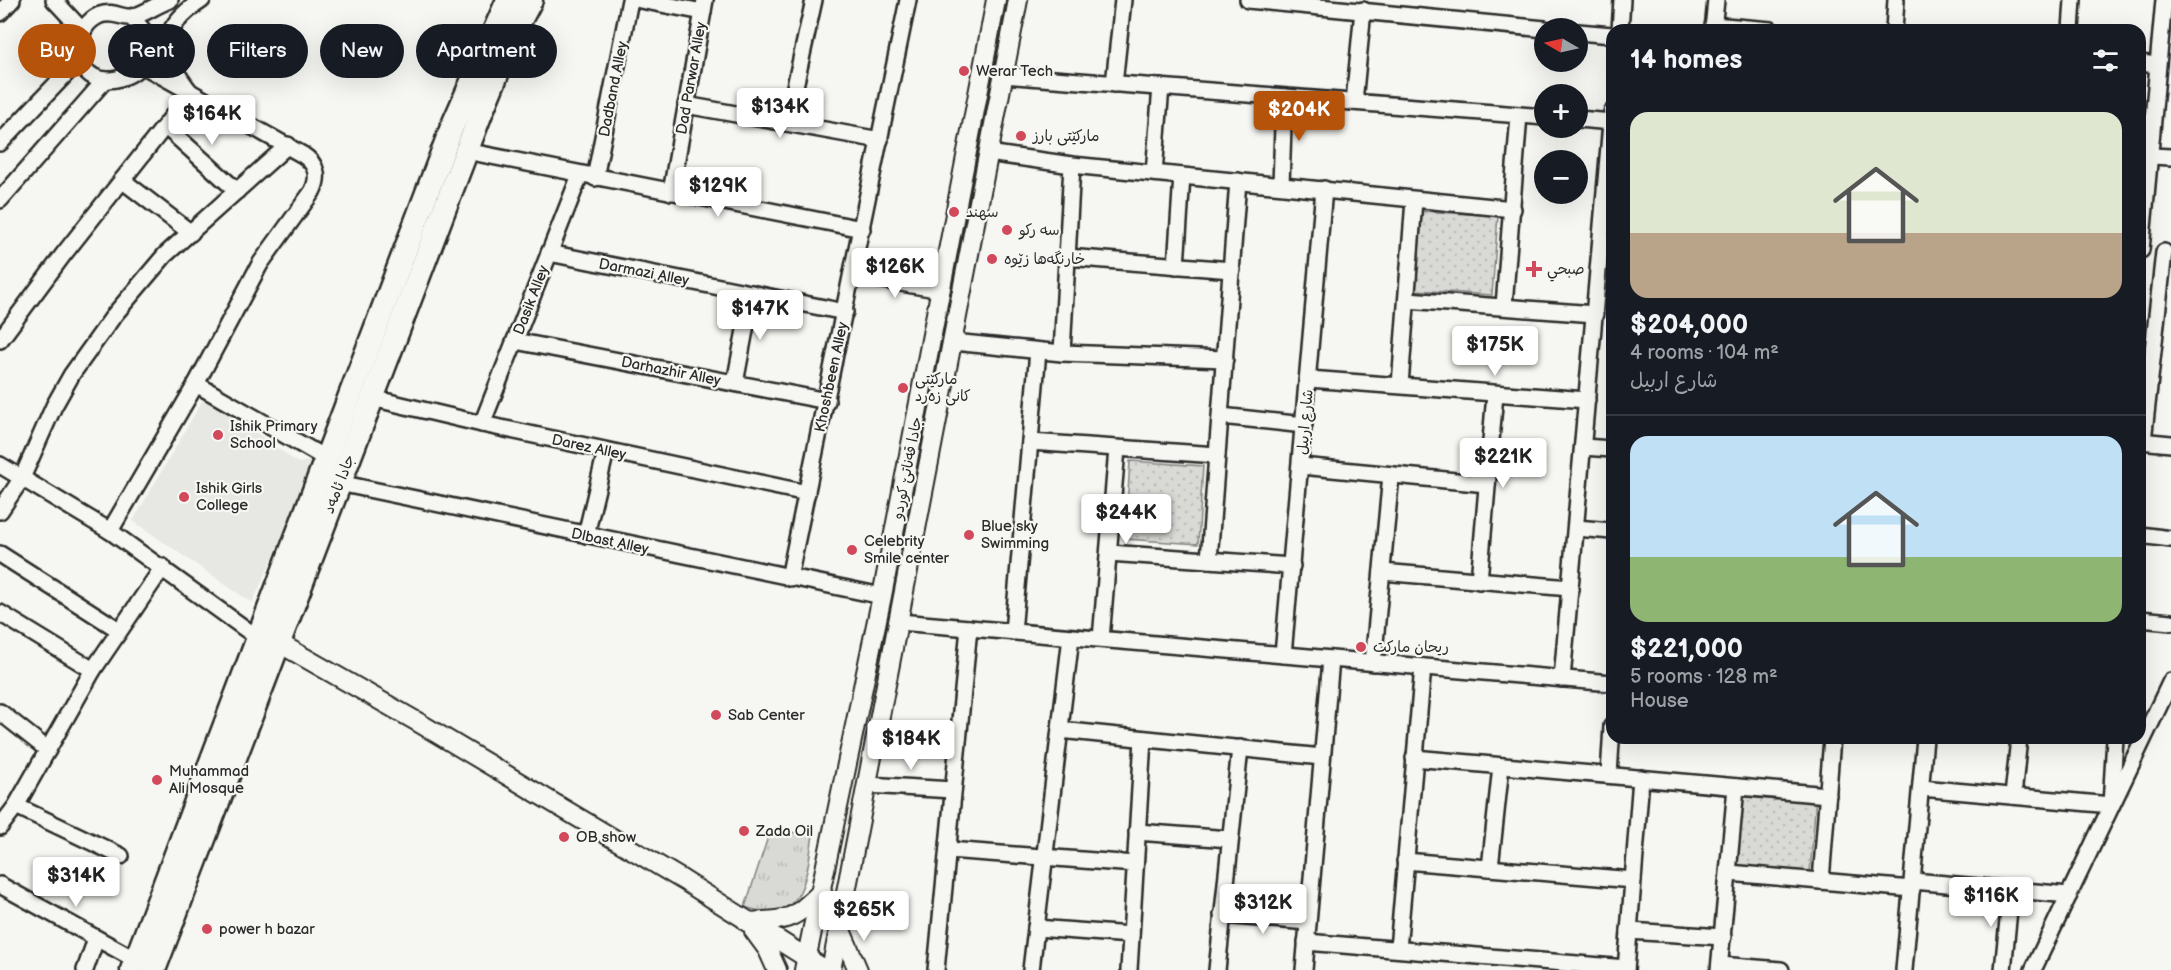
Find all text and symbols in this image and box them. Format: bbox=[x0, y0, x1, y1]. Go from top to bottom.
north arrow bbox=[1534, 18, 1588, 72]
map controls bbox=[1534, 18, 1588, 204]
street label: Dad Parwar Alley bbox=[672, 20, 711, 136]
chip: Buy bbox=[18, 24, 96, 78]
chip: Rent bbox=[108, 24, 195, 78]
chip: Filters bbox=[207, 24, 308, 78]
chip: New bbox=[320, 24, 404, 78]
chip: Apartment bbox=[416, 24, 557, 78]
street label: Dadband Alley bbox=[595, 39, 632, 139]
icon: filters bbox=[2089, 44, 2122, 77]
text: 14 homes bbox=[1630, 45, 1742, 76]
place label: Werar Tech bbox=[976, 62, 1053, 81]
marker: Werar Tech bbox=[957, 64, 971, 78]
button: + bbox=[1534, 84, 1588, 138]
pin: $134K bbox=[738, 88, 822, 139]
pin: $204K bbox=[1257, 91, 1341, 142]
pin: $164K bbox=[170, 95, 254, 146]
text: $134K bbox=[751, 95, 809, 119]
text: $204K bbox=[1268, 98, 1330, 122]
text: $164K bbox=[182, 102, 242, 126]
place label: مارکێتی بارز bbox=[1032, 127, 1099, 146]
marker: مارکێتی بارز bbox=[1014, 129, 1028, 143]
button: − bbox=[1534, 150, 1588, 204]
icon: home bbox=[1822, 151, 1930, 259]
pin: $129K bbox=[676, 167, 760, 218]
text: $129K bbox=[689, 174, 747, 198]
place label: سهند bbox=[966, 203, 999, 222]
marker: سهند bbox=[947, 205, 961, 219]
place label: سه ركو bbox=[1018, 221, 1060, 240]
marker: سه ركو bbox=[1000, 223, 1014, 237]
pin: $126K bbox=[853, 248, 937, 299]
place label: خارنگەها زێوە bbox=[1004, 250, 1085, 269]
marker: خارنگەها زێوە bbox=[985, 252, 999, 266]
street label: Darmazi Alley bbox=[597, 254, 691, 291]
text: $126K bbox=[865, 255, 925, 279]
marker: صبحي bbox=[1525, 260, 1543, 278]
place label: صبحي bbox=[1547, 260, 1584, 282]
street label: Dasik Alley bbox=[510, 263, 553, 338]
pin: $147K bbox=[718, 290, 802, 341]
text: $147K bbox=[731, 297, 789, 321]
text: $204,000 bbox=[1630, 310, 1748, 341]
street label: Khoshbeen Alley bbox=[811, 320, 853, 434]
pin: $175K bbox=[1453, 326, 1537, 377]
text: $175K bbox=[1466, 333, 1524, 357]
text: 4 rooms · 104 m² bbox=[1630, 341, 1779, 365]
street label: Darhazhir Alley bbox=[619, 353, 723, 391]
text: شارع اربيل bbox=[1630, 369, 1718, 393]
place label: مارکێتی کانی زەرد bbox=[915, 370, 971, 406]
marker: مارکێتی کانی زەرد bbox=[896, 381, 910, 395]
street label: شارع اربيل bbox=[1293, 389, 1318, 456]
street label: جادا قەناتێ کوردو bbox=[888, 415, 927, 522]
place label: Ishik Primary School bbox=[230, 417, 318, 453]
marker: Ishik Primary School bbox=[211, 428, 225, 442]
street label: Darez Alley bbox=[550, 430, 628, 465]
pin: $221K bbox=[1461, 438, 1545, 489]
text: $221K bbox=[1474, 445, 1532, 469]
street label: جادا ئامەد bbox=[320, 452, 359, 516]
icon: home bbox=[1822, 475, 1930, 583]
place label: Ishik Girls College bbox=[196, 479, 263, 515]
marker: Ishik Girls College bbox=[177, 490, 191, 504]
pin: $244K bbox=[1084, 494, 1168, 545]
text: $244K bbox=[1095, 501, 1157, 525]
place label: Blue sky Swimming bbox=[981, 517, 1049, 553]
street label: Dlbast Alley bbox=[569, 524, 651, 559]
marker: Blue sky Swimming bbox=[962, 528, 976, 542]
place label: Celebrity Smile center bbox=[864, 532, 950, 568]
marker: Celebrity Smile center bbox=[845, 543, 859, 557]
text: $221,000 bbox=[1630, 634, 1743, 665]
place label: ريحان ماركت bbox=[1373, 638, 1449, 657]
marker: ريحان ماركت bbox=[1354, 640, 1368, 654]
text: 5 rooms · 128 m² bbox=[1630, 665, 1778, 689]
text: House bbox=[1630, 689, 1689, 713]
place label: Sab Center bbox=[728, 706, 805, 725]
marker: Sab Center bbox=[709, 708, 723, 722]
pin: $184K bbox=[869, 720, 953, 771]
text: $184K bbox=[882, 727, 941, 751]
place label: Muhammad Ali Mosque bbox=[169, 762, 249, 798]
marker: Muhammad Ali Mosque bbox=[150, 773, 164, 787]
place label: Zada Oil bbox=[755, 822, 813, 841]
marker: Zada Oil bbox=[737, 824, 751, 838]
place label: OB show bbox=[576, 828, 636, 847]
marker: OB show bbox=[557, 830, 571, 844]
pin: $314K bbox=[34, 857, 118, 908]
text: $314K bbox=[47, 864, 105, 888]
pin: $116K bbox=[1949, 877, 2033, 928]
pin: $312K bbox=[1221, 884, 1305, 935]
text: $116K bbox=[1963, 884, 2019, 908]
pin: $265K bbox=[822, 891, 906, 942]
text: $312K bbox=[1234, 891, 1292, 915]
text: $265K bbox=[833, 898, 895, 922]
place label: power h bazar bbox=[219, 920, 315, 939]
marker: power h bazar bbox=[200, 922, 214, 936]

